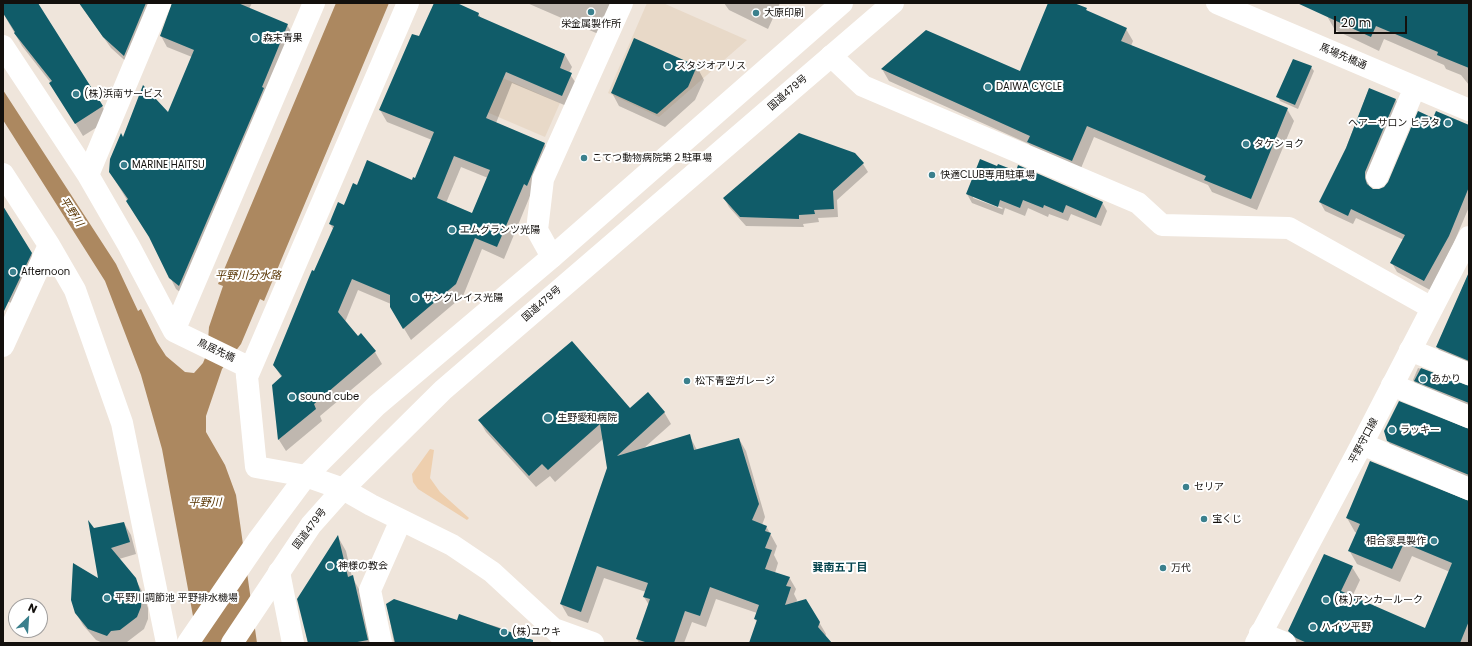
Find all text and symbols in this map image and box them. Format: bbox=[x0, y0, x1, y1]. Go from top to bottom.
marker: 栄金属製作所 bbox=[586, 7, 596, 17]
place label: 大原印刷 bbox=[764, 7, 804, 19]
marker: 大原印刷 bbox=[751, 8, 761, 18]
scale bar bbox=[1336, 8, 1409, 34]
text: 20 m bbox=[1341, 14, 1371, 31]
place label: 栄金属製作所 bbox=[561, 18, 621, 30]
place label: 森末青果 bbox=[263, 32, 303, 44]
marker: 森末青果 bbox=[250, 33, 260, 43]
street label: 馬場先橋通 bbox=[1318, 42, 1368, 72]
place label: スタジオアリス bbox=[676, 60, 746, 72]
marker: スタジオアリス bbox=[663, 61, 673, 71]
street label: 国道479号 bbox=[766, 73, 810, 113]
place label: DAIWA CYCLE bbox=[996, 81, 1062, 93]
marker: DAIWA CYCLE bbox=[983, 82, 993, 92]
place label: (株)浜南サービス bbox=[84, 88, 163, 100]
marker: (株)浜南サービス bbox=[71, 89, 81, 99]
place label: ヘアーサロン ヒラタ bbox=[1348, 117, 1440, 129]
marker: ヘアーサロン ヒラタ bbox=[1443, 118, 1453, 128]
place label: タケショク bbox=[1254, 138, 1304, 150]
marker: タケショク bbox=[1241, 139, 1251, 149]
place label: こてつ動物病院第２駐車場 bbox=[592, 152, 712, 164]
marker: こてつ動物病院第２駐車場 bbox=[579, 153, 589, 163]
place label: MARINE HAITSU bbox=[132, 159, 205, 171]
marker: MARINE HAITSU bbox=[119, 160, 129, 170]
place label: 快適CLUB専用駐車場 bbox=[940, 169, 1035, 181]
marker: 快適CLUB専用駐車場 bbox=[927, 170, 937, 180]
water label: 平野川 bbox=[56, 195, 86, 229]
place label: エムグランツ光陽 bbox=[460, 224, 540, 236]
marker: エムグランツ光陽 bbox=[447, 225, 457, 235]
place label: Afternoon bbox=[21, 266, 70, 278]
marker: Afternoon bbox=[8, 267, 18, 277]
water label: 平野川分水路 bbox=[215, 269, 281, 283]
street label: 国道479号 bbox=[520, 284, 564, 324]
place label: サングレイス光陽 bbox=[423, 292, 503, 304]
marker: サングレイス光陽 bbox=[410, 293, 420, 303]
street label: 鳥居先橋 bbox=[195, 337, 237, 365]
place label: あかり bbox=[1431, 373, 1461, 385]
marker: あかり bbox=[1418, 374, 1428, 384]
place label: 松下青空ガレージ bbox=[695, 375, 775, 387]
marker: 松下青空ガレージ bbox=[682, 376, 692, 386]
place label: sound cube bbox=[300, 391, 359, 403]
marker: sound cube bbox=[287, 392, 297, 402]
marker: 生野愛和病院 bbox=[542, 412, 554, 424]
place label: 生野愛和病院 bbox=[557, 412, 617, 424]
street label: 平野守口線 bbox=[1347, 416, 1381, 466]
place label: ラッキー bbox=[1400, 424, 1440, 436]
marker: ラッキー bbox=[1387, 425, 1397, 435]
place label: セリア bbox=[1194, 481, 1224, 493]
marker: セリア bbox=[1181, 482, 1191, 492]
water label: 平野川 bbox=[189, 496, 221, 510]
street label: 国道479号 bbox=[291, 506, 329, 552]
place label: 宝くじ bbox=[1212, 513, 1242, 525]
marker: 宝くじ bbox=[1199, 514, 1209, 524]
place label: 相合家具製作 bbox=[1366, 535, 1426, 547]
marker: 相合家具製作 bbox=[1429, 536, 1439, 546]
place label: 神様の教会 bbox=[338, 560, 388, 572]
marker: 神様の教会 bbox=[325, 561, 335, 571]
district label: 巽南五丁目 bbox=[813, 561, 867, 575]
place label: 万代 bbox=[1171, 562, 1191, 574]
marker: 万代 bbox=[1158, 563, 1168, 573]
place label: 平野川調節池 平野排水機場 bbox=[115, 592, 238, 604]
marker: 平野川調節池 平野排水機場 bbox=[102, 593, 112, 603]
place label: (株)アンカールーク bbox=[1334, 594, 1423, 606]
marker: (株)アンカールーク bbox=[1321, 595, 1331, 605]
north arrow bbox=[8, 598, 48, 638]
text: N bbox=[26, 599, 40, 617]
place label: ハイツ平野 bbox=[1321, 621, 1371, 633]
marker: ハイツ平野 bbox=[1308, 622, 1318, 632]
place label: (株)ユウキ bbox=[512, 626, 561, 638]
marker: (株)ユウキ bbox=[499, 627, 509, 637]

